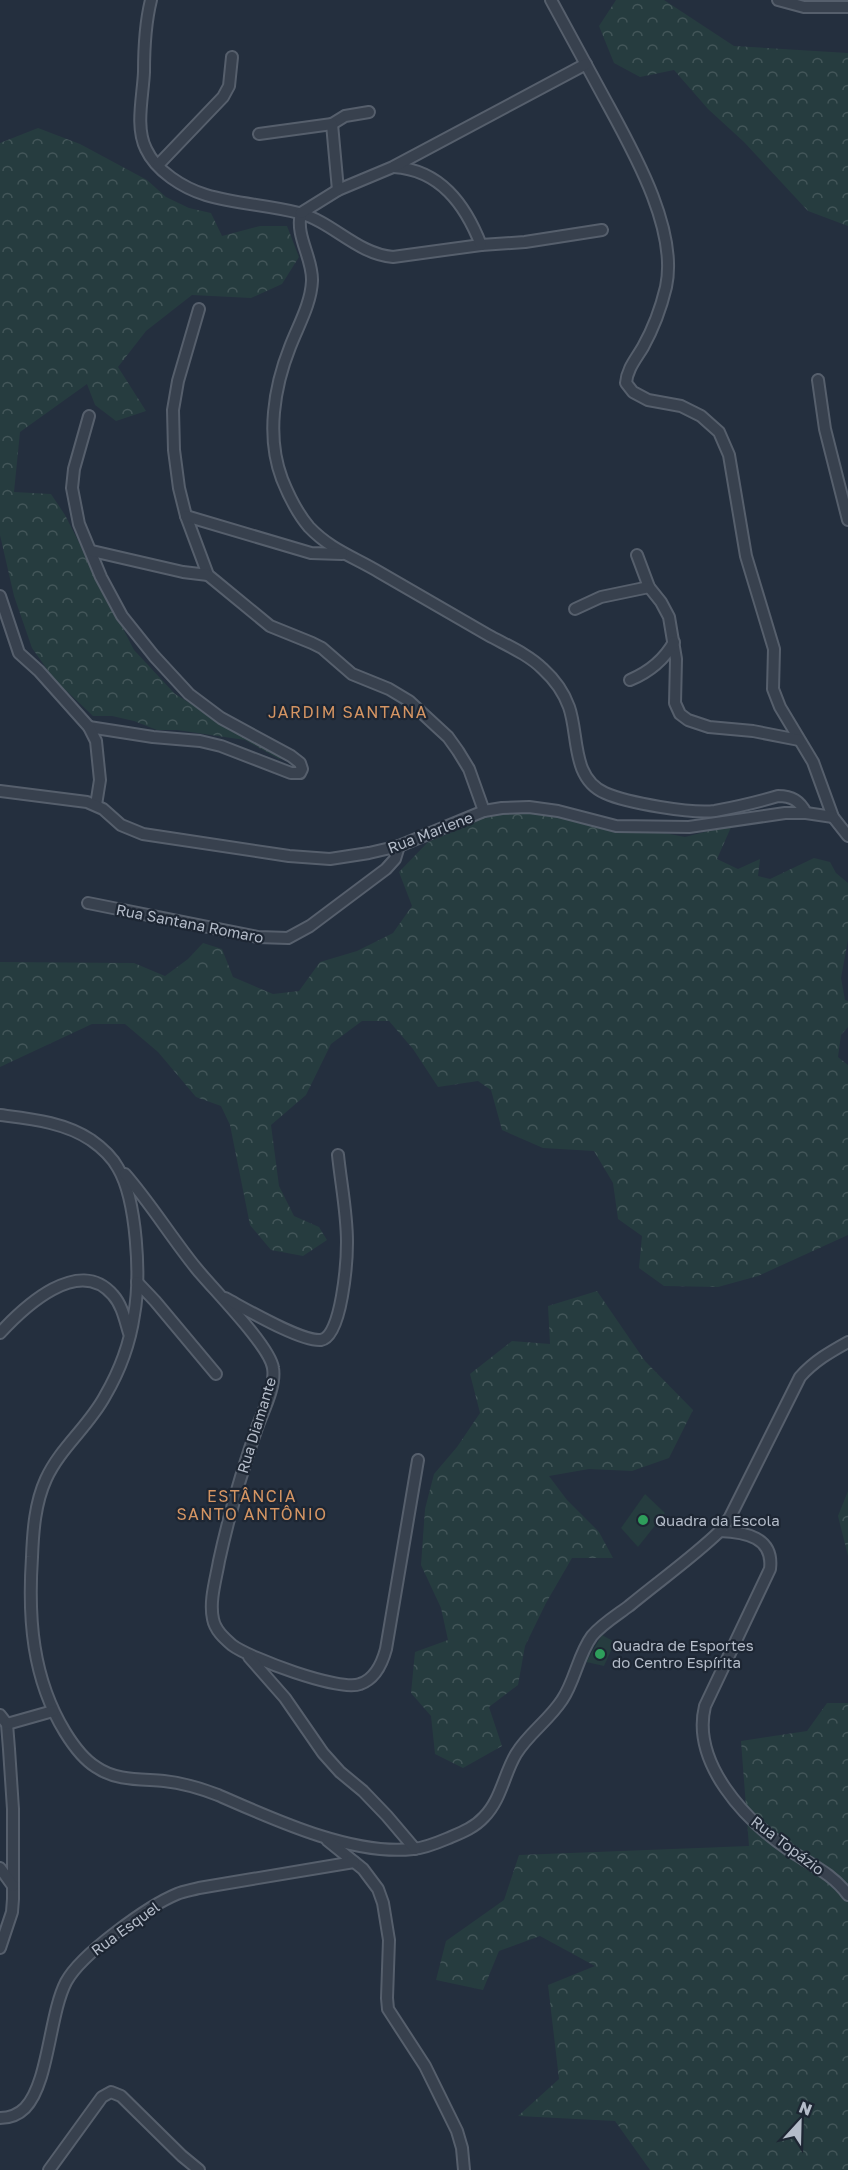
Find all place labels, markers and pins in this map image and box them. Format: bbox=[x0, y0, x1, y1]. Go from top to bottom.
place label: Quadra da Escola bbox=[655, 1511, 780, 1529]
marker: Quadra da Escola bbox=[636, 1513, 650, 1527]
place label: Quadra de Esportes do Centro Espírita bbox=[612, 1636, 754, 1671]
marker: Quadra de Esportes do Centro Espírita bbox=[593, 1647, 607, 1661]

